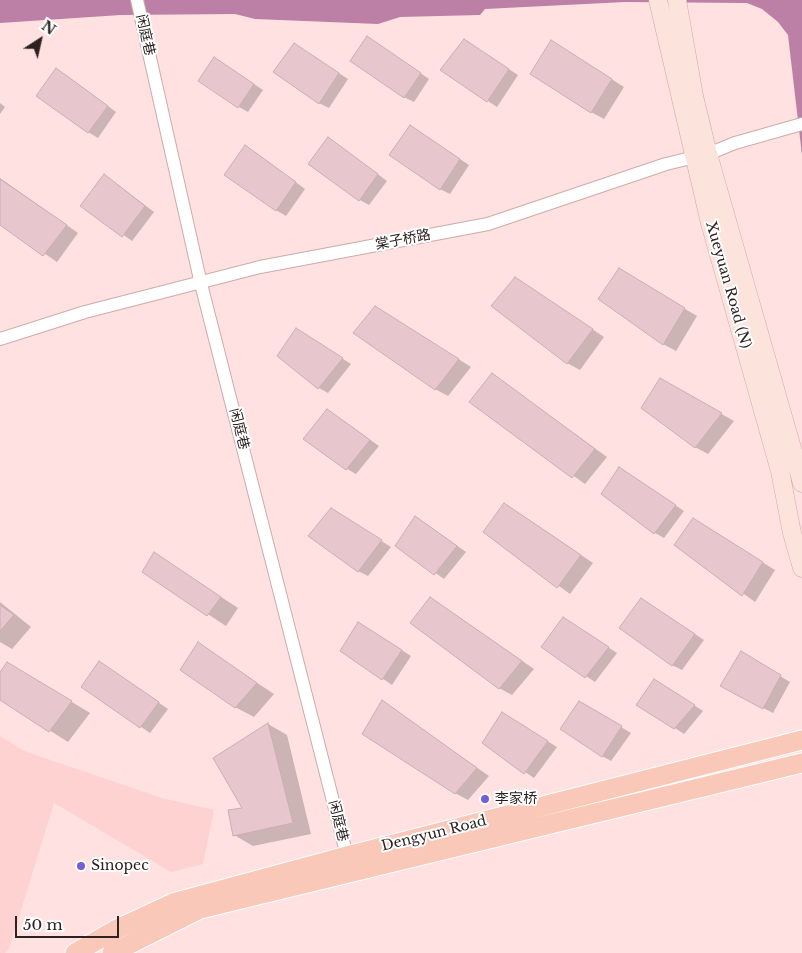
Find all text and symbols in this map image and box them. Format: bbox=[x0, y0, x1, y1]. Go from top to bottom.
street label: 闲庭巷 bbox=[132, 13, 158, 57]
north arrow bbox=[15, 15, 65, 65]
text: N bbox=[38, 17, 59, 39]
street label: Xueyuan Road (N) bbox=[702, 220, 754, 350]
street label: 棠子桥路 bbox=[374, 226, 432, 254]
street label: 闲庭巷 bbox=[226, 407, 252, 451]
place label: 李家桥 bbox=[495, 791, 537, 807]
marker: 李家桥 bbox=[479, 793, 491, 805]
street label: 闲庭巷 bbox=[325, 799, 351, 843]
street label: Dengyun Road bbox=[380, 813, 488, 855]
place label: Sinopec bbox=[91, 858, 149, 874]
marker: Sinopec bbox=[75, 860, 87, 872]
scale bar bbox=[18, 906, 121, 938]
text: 50 m bbox=[23, 915, 63, 934]

